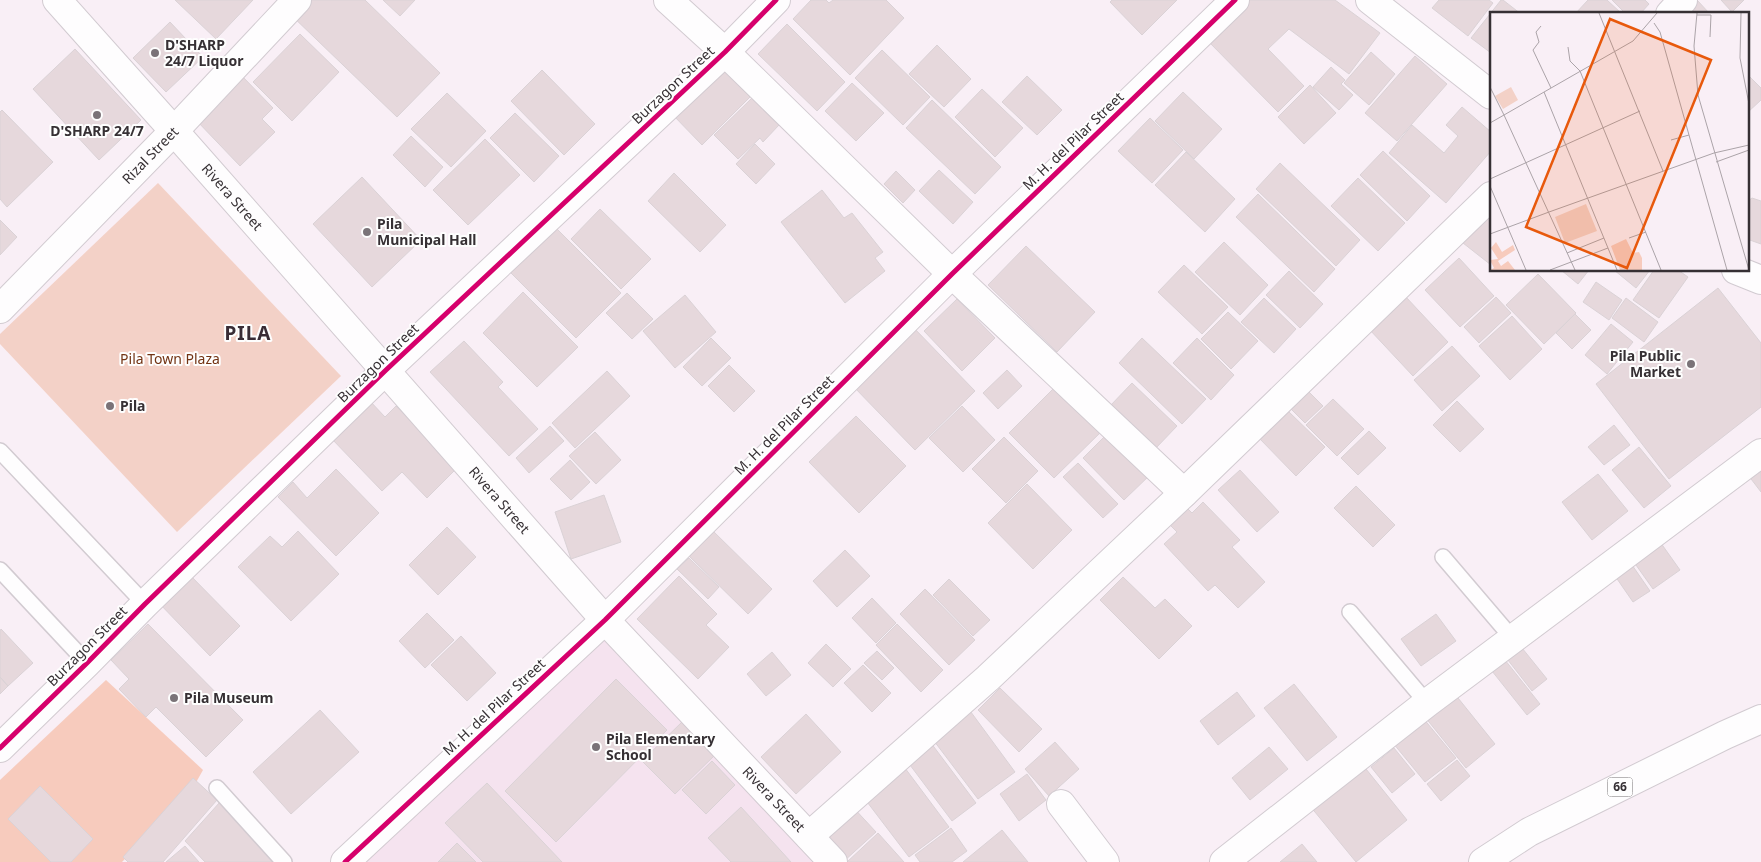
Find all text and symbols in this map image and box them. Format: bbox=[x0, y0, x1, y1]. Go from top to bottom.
inset map bbox=[1490, 12, 1748, 271]
place label: D'SHARP 24/7 Liquor bbox=[165, 35, 244, 70]
street label: Burzagon Street bbox=[627, 41, 718, 128]
marker: D'SHARP 24/7 Liquor bbox=[149, 47, 161, 59]
street label: M. H. del Pilar Street bbox=[1018, 87, 1127, 194]
marker: D'SHARP 24/7 bbox=[91, 109, 103, 121]
place label: D'SHARP 24/7 bbox=[50, 121, 144, 140]
street label: Rizal Street bbox=[118, 122, 182, 188]
street label: Rivera Street bbox=[198, 159, 267, 234]
place label: Pila Municipal Hall bbox=[377, 214, 476, 249]
marker: Pila Municipal Hall bbox=[361, 226, 373, 238]
street label: Burzagon Street bbox=[333, 319, 423, 406]
district label: PILA bbox=[225, 320, 271, 346]
place label: Pila Public Market bbox=[1610, 346, 1681, 381]
park label: Pila Town Plaza bbox=[120, 349, 220, 368]
marker: Pila Public Market bbox=[1685, 358, 1697, 370]
street label: M. H. del Pilar Street bbox=[730, 371, 838, 479]
place label: Pila bbox=[120, 396, 145, 415]
marker: Pila bbox=[104, 400, 116, 412]
street label: Rivera Street bbox=[465, 462, 534, 537]
street label: Burzagon Street bbox=[42, 601, 131, 690]
street label: M. H. del Pilar Street bbox=[438, 654, 549, 759]
place label: Pila Museum bbox=[184, 688, 274, 707]
marker: Pila Museum bbox=[168, 692, 180, 704]
place label: Pila Elementary School bbox=[606, 729, 715, 764]
marker: Pila Elementary School bbox=[590, 741, 602, 753]
street label: Rivera Street bbox=[739, 762, 810, 836]
road number: 66 bbox=[1608, 778, 1632, 796]

